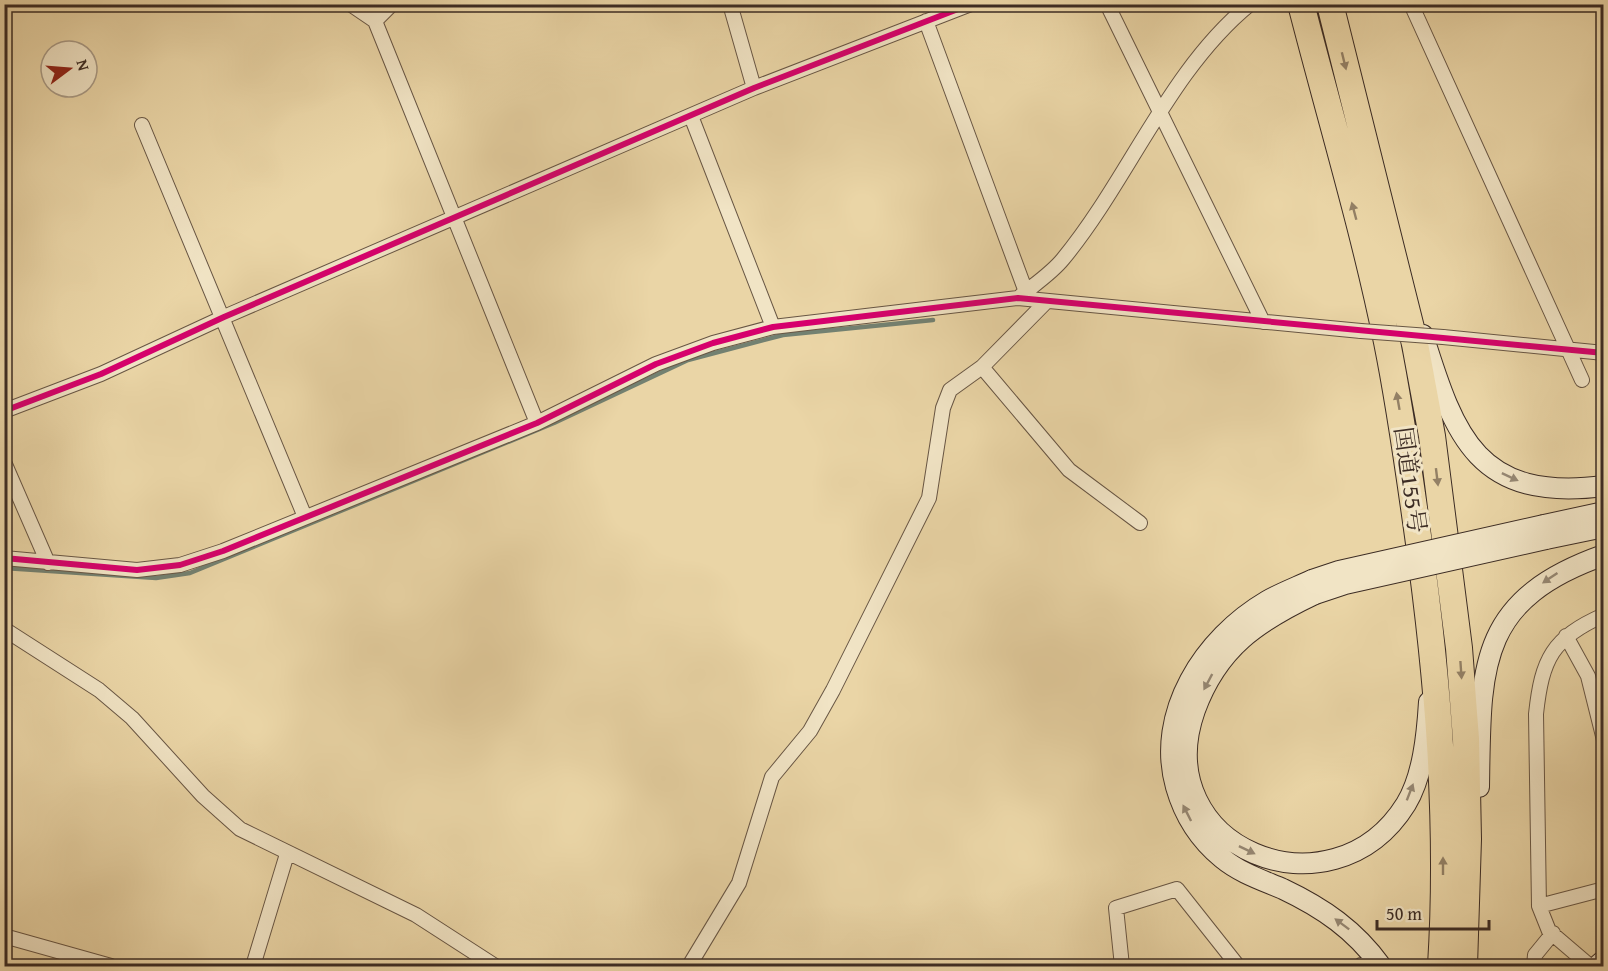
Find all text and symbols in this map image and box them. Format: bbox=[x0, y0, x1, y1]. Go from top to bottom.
north arrow bbox=[39, 39, 99, 99]
one-way arrow bbox=[1340, 52, 1350, 70]
text: N bbox=[70, 56, 97, 74]
one-way arrow bbox=[1349, 202, 1359, 220]
one-way arrow bbox=[1393, 391, 1402, 410]
street label: 国道155号 bbox=[1386, 425, 1435, 535]
one-way arrow bbox=[1433, 467, 1442, 486]
one-way arrow bbox=[1502, 472, 1520, 482]
one-way arrow bbox=[1542, 573, 1559, 584]
one-way arrow bbox=[1456, 661, 1466, 680]
one-way arrow bbox=[1203, 674, 1213, 691]
one-way arrow bbox=[1406, 783, 1416, 801]
one-way arrow bbox=[1182, 805, 1192, 822]
one-way arrow bbox=[1238, 846, 1255, 855]
one-way arrow bbox=[1438, 857, 1448, 876]
scale bar bbox=[1377, 893, 1490, 931]
text: 50 m bbox=[1386, 900, 1422, 927]
one-way arrow bbox=[1335, 918, 1350, 930]

